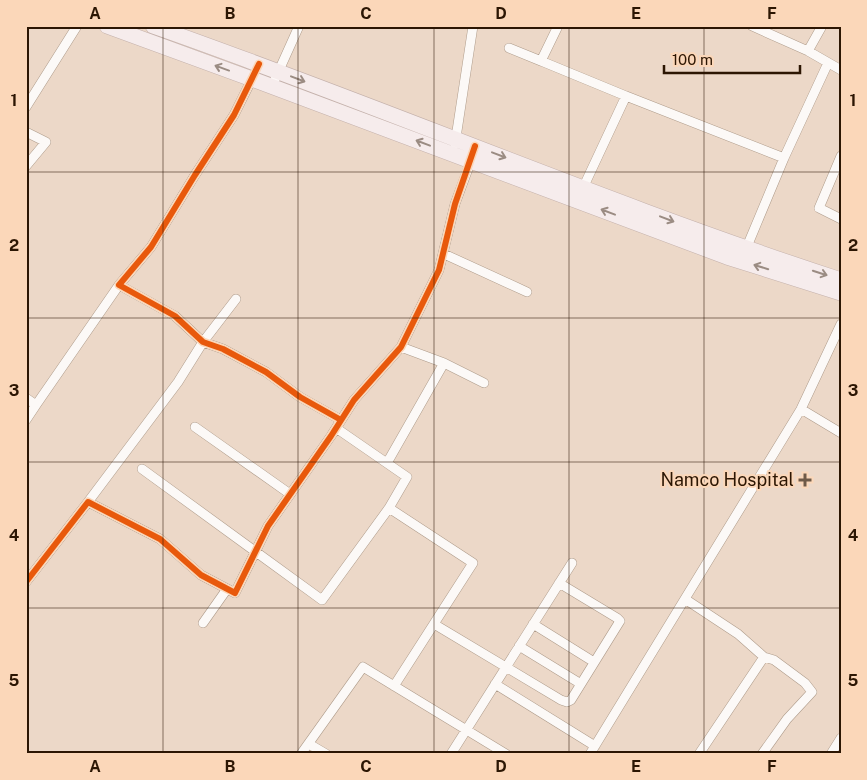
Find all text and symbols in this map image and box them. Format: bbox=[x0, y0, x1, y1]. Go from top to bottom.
text: A bbox=[89, 4, 101, 23]
text: B bbox=[225, 4, 236, 23]
text: C bbox=[360, 4, 372, 23]
text: D bbox=[495, 4, 507, 23]
text: E bbox=[631, 4, 641, 23]
text: F bbox=[767, 4, 777, 23]
scale bar bbox=[664, 42, 801, 74]
text: 100 m bbox=[672, 51, 713, 68]
one-way arrow bbox=[215, 63, 230, 72]
one-way arrow bbox=[290, 75, 305, 84]
text: 1 bbox=[11, 91, 17, 110]
text: 1 bbox=[850, 91, 856, 110]
one-way arrow bbox=[416, 137, 431, 146]
one-way arrow bbox=[491, 152, 506, 161]
one-way arrow bbox=[601, 207, 617, 216]
one-way arrow bbox=[659, 215, 674, 225]
text: 2 bbox=[9, 236, 19, 255]
text: 2 bbox=[848, 236, 858, 255]
one-way arrow bbox=[753, 262, 769, 272]
one-way arrow bbox=[812, 269, 828, 279]
text: 3 bbox=[9, 381, 19, 400]
text: 3 bbox=[848, 381, 858, 400]
place label: Namco Hospital bbox=[660, 469, 794, 490]
marker: Namco Hospital bbox=[798, 473, 812, 487]
text: 4 bbox=[9, 526, 20, 545]
text: 4 bbox=[848, 526, 859, 545]
text: 5 bbox=[9, 671, 20, 690]
text: 5 bbox=[848, 671, 859, 690]
text: A bbox=[89, 757, 101, 776]
text: B bbox=[225, 757, 236, 776]
text: C bbox=[360, 757, 372, 776]
text: D bbox=[495, 757, 507, 776]
text: E bbox=[631, 757, 641, 776]
text: F bbox=[767, 757, 777, 776]

